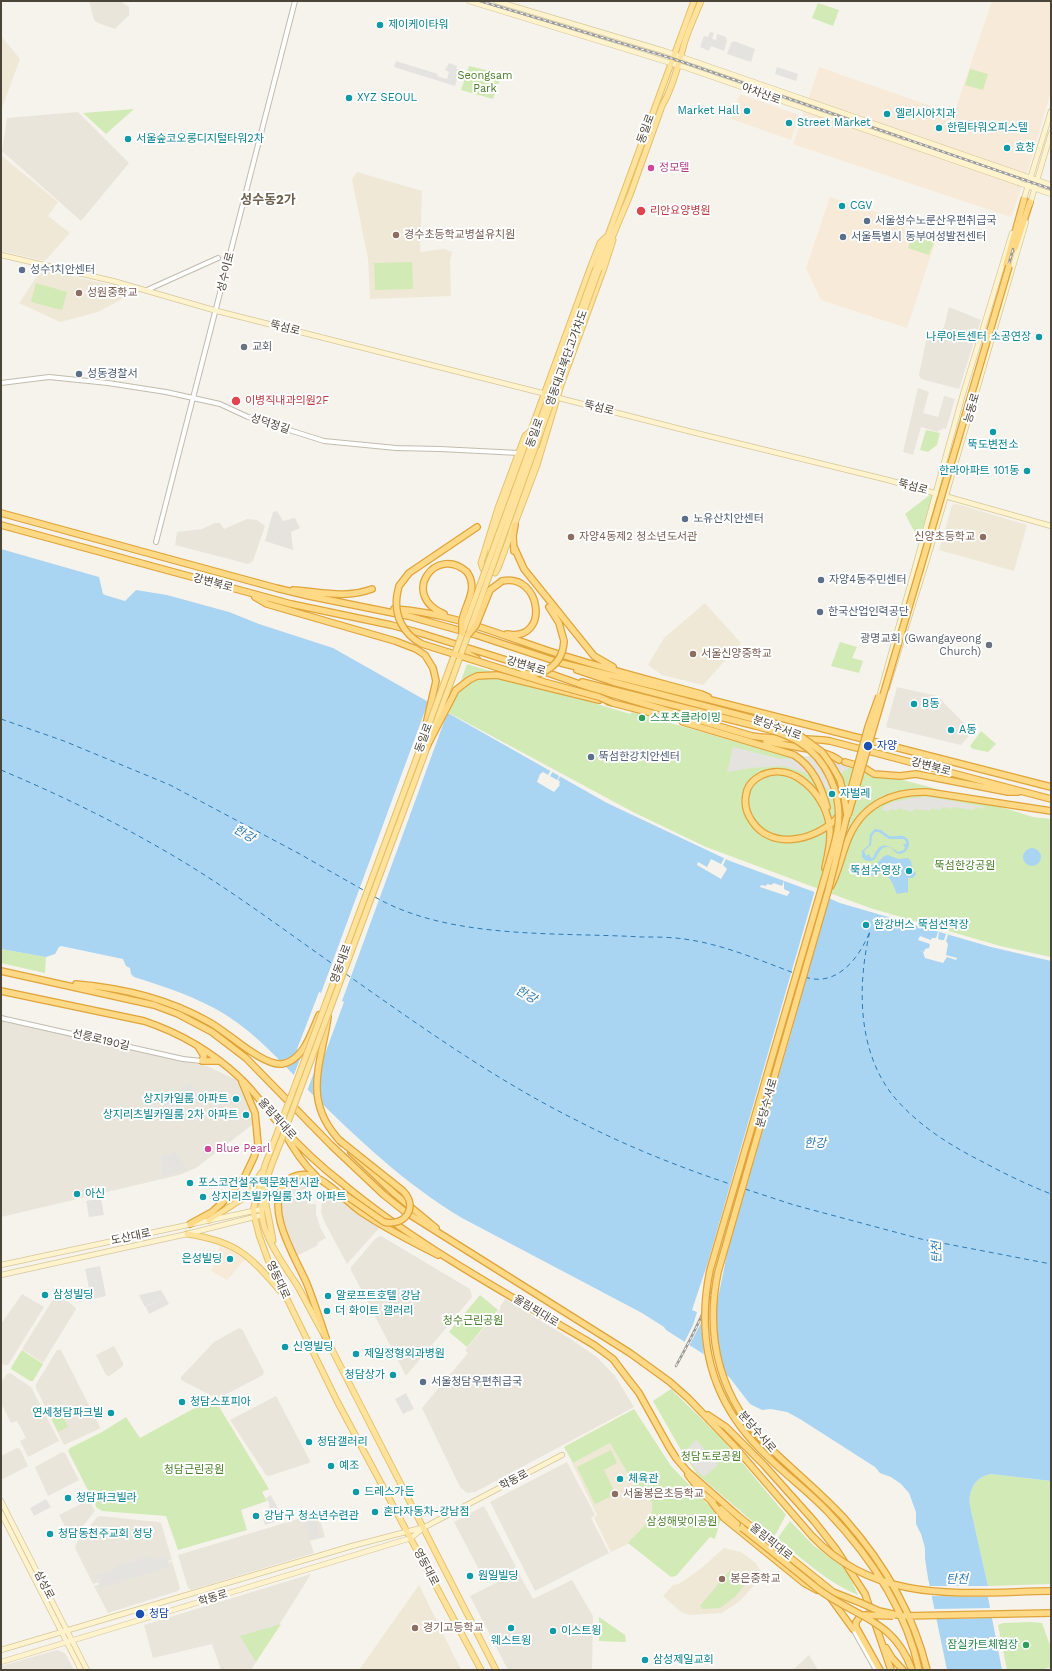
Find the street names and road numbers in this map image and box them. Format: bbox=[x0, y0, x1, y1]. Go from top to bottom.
street label: 아차산로 bbox=[740, 81, 782, 107]
street label: 동일로 bbox=[635, 112, 657, 146]
street label: 성수이로 bbox=[215, 251, 237, 293]
street label: 영동대교북단고가차도 bbox=[543, 308, 591, 408]
street label: 뚝섬로 bbox=[269, 318, 301, 338]
street label: 능동로 bbox=[961, 392, 983, 424]
street label: 뚝섬로 bbox=[583, 398, 615, 418]
street label: 성덕정길 bbox=[249, 411, 291, 437]
street label: 동일로 bbox=[524, 416, 546, 450]
street label: 뚝섬로 bbox=[897, 477, 929, 497]
street label: 강변북로 bbox=[192, 571, 234, 595]
street label: 강변북로 bbox=[505, 654, 547, 678]
street label: 분당수서로 bbox=[751, 713, 803, 743]
street label: 동일로 bbox=[413, 721, 435, 755]
street label: 강변북로 bbox=[910, 755, 952, 779]
street label: 영동대로 bbox=[328, 943, 354, 985]
street label: 선릉로190길 bbox=[71, 1027, 131, 1053]
street label: 분당수서로 bbox=[754, 1077, 780, 1129]
street label: 올림픽대로 bbox=[255, 1096, 299, 1142]
street label: 도산대로 bbox=[110, 1226, 152, 1248]
street label: 영동대로 bbox=[263, 1259, 293, 1301]
street label: 올림픽대로 bbox=[511, 1292, 561, 1330]
street label: 분당수서로 bbox=[735, 1409, 779, 1455]
street label: 학동로 bbox=[497, 1467, 531, 1493]
street label: 올림픽대로 bbox=[747, 1521, 795, 1563]
street label: 영동대로 bbox=[411, 1546, 441, 1588]
street label: 삼성로 bbox=[31, 1568, 57, 1602]
street label: 학동로 bbox=[197, 1587, 229, 1609]

